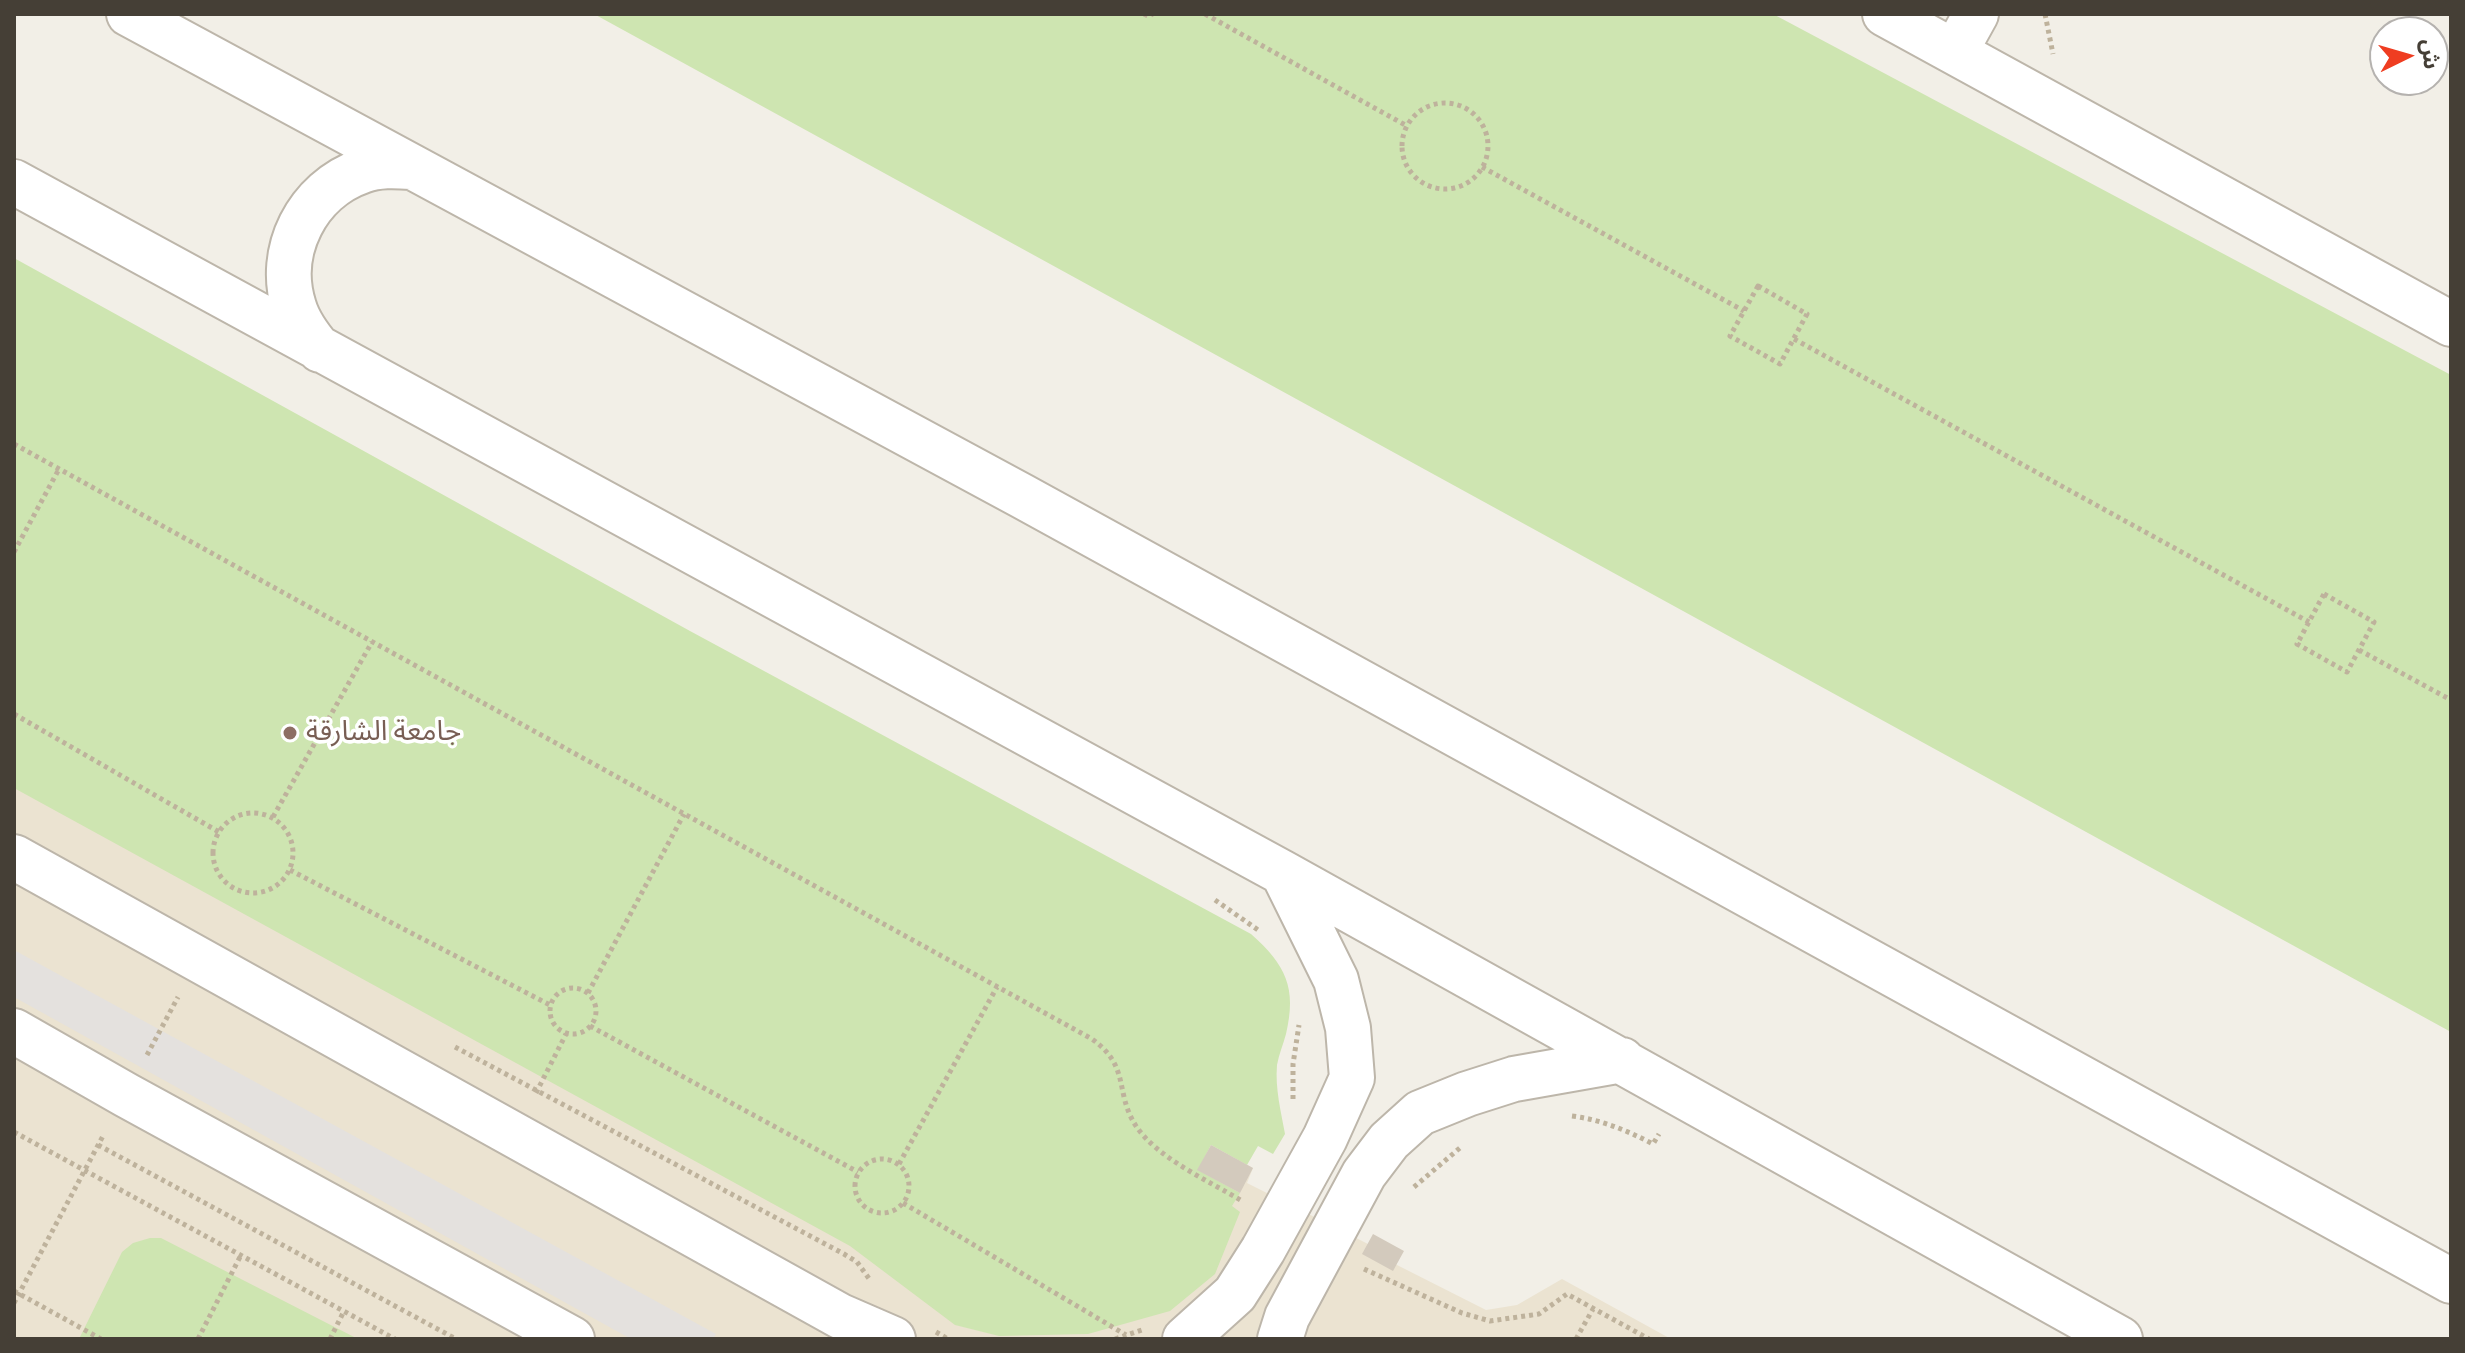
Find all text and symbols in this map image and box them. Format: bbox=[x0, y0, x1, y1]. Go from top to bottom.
north arrow bbox=[2369, 16, 2449, 96]
text: ش bbox=[2413, 38, 2449, 71]
place label: جامعة الشارقة bbox=[306, 716, 461, 750]
marker: جامعة الشارقة bbox=[281, 724, 299, 742]

